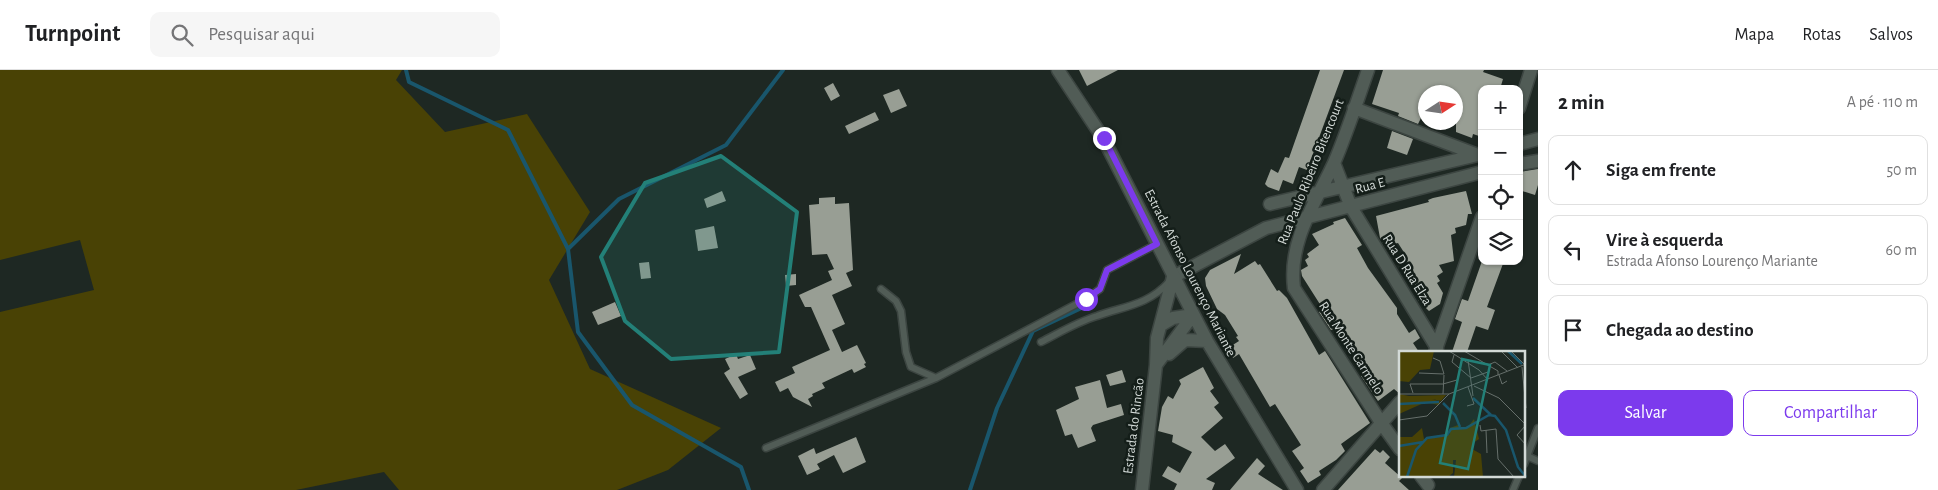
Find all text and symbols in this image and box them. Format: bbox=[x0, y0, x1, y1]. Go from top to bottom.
search box bbox=[150, 12, 500, 57]
icon: search bbox=[168, 21, 196, 49]
text: Turnpoint bbox=[25, 22, 120, 46]
text: Pesquisar aqui bbox=[208, 25, 315, 44]
text: Mapa bbox=[1735, 26, 1774, 44]
text: Rotas bbox=[1802, 26, 1841, 44]
text: Salvos bbox=[1869, 26, 1913, 44]
north arrow bbox=[1418, 85, 1463, 130]
map controls bbox=[1478, 85, 1523, 265]
button: + bbox=[1478, 85, 1523, 130]
text: 2 min bbox=[1558, 92, 1605, 113]
text: A pé · 110 m bbox=[1847, 94, 1918, 110]
street label: Rua Paulo Ribeiro Bitencourt bbox=[1275, 97, 1347, 247]
route end bbox=[1093, 127, 1116, 150]
button: − bbox=[1478, 130, 1523, 175]
icon: ahead bbox=[1559, 156, 1587, 184]
text: Siga em frente bbox=[1606, 161, 1716, 180]
text: 50 m bbox=[1886, 162, 1917, 178]
street label: Rua E bbox=[1354, 175, 1387, 197]
button: locate bbox=[1478, 175, 1523, 220]
street label: Estrada Afonso Lourenço Mariante bbox=[1142, 187, 1238, 359]
button: layers bbox=[1478, 220, 1523, 265]
text: Vire à esquerda bbox=[1606, 231, 1723, 250]
street label: Rua D Rua Elza bbox=[1380, 232, 1435, 308]
icon: left bbox=[1559, 236, 1587, 264]
text: 60 m bbox=[1886, 242, 1917, 258]
text: Estrada Afonso Lourenço Mariante bbox=[1606, 253, 1818, 269]
route start bbox=[1075, 288, 1098, 311]
street label: Rua Monte Carmelo bbox=[1316, 299, 1386, 397]
icon: arrive bbox=[1559, 316, 1587, 344]
text: Chegada ao destino bbox=[1606, 321, 1754, 340]
inset map bbox=[1399, 351, 1526, 478]
street label: Estrada do Rincão bbox=[1121, 377, 1147, 475]
button: Salvar bbox=[1558, 390, 1733, 436]
button: Compartilhar bbox=[1743, 390, 1918, 436]

